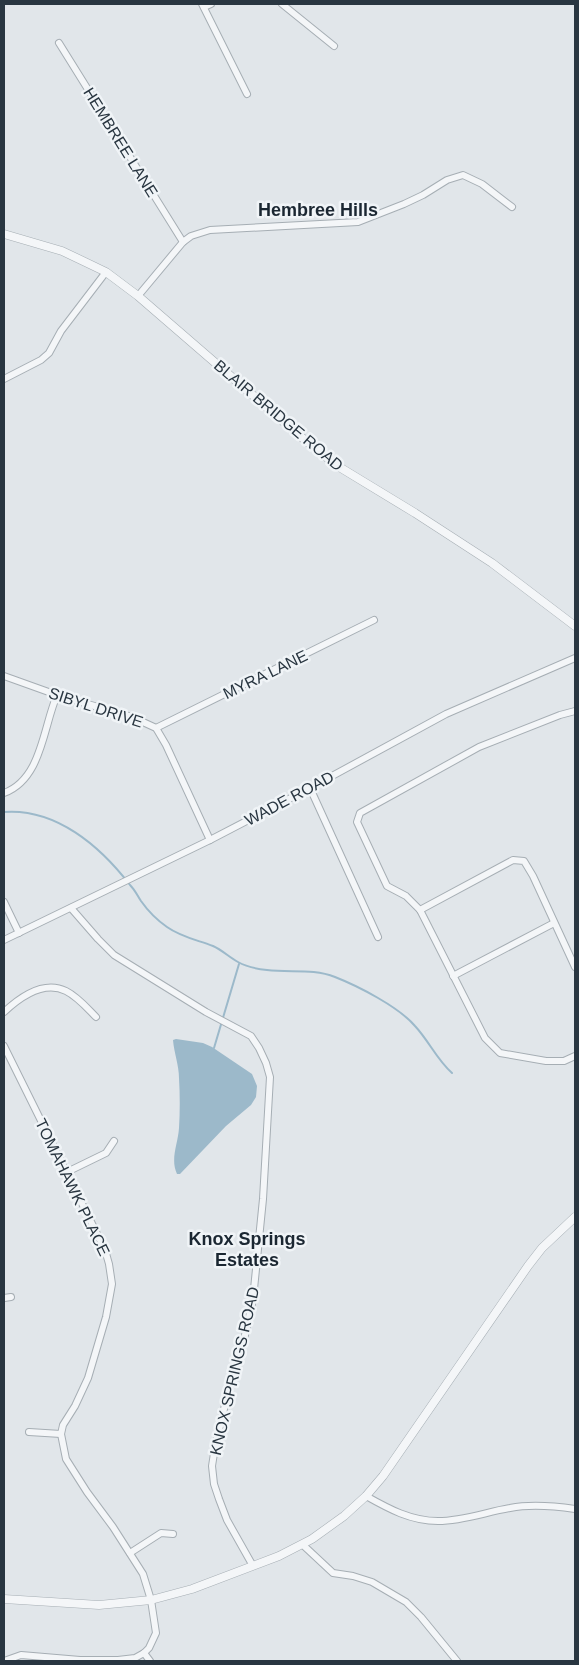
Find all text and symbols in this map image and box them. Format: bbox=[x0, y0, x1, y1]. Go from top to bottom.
street label: HEMBREE LANE bbox=[80, 85, 161, 200]
district label: Hembree Hills bbox=[258, 200, 378, 220]
street label: BLAIR BRIDGE ROAD bbox=[211, 357, 346, 474]
street label: MYRA LANE bbox=[220, 647, 310, 702]
street label: SIBYL DRIVE bbox=[47, 684, 145, 731]
street label: WADE ROAD bbox=[242, 768, 337, 829]
street label: TOMAHAWK PLACE bbox=[32, 1116, 113, 1258]
district label: Knox Springs Estates bbox=[188, 1229, 306, 1270]
street label: KNOX SPRINGS ROAD bbox=[207, 1285, 262, 1457]

